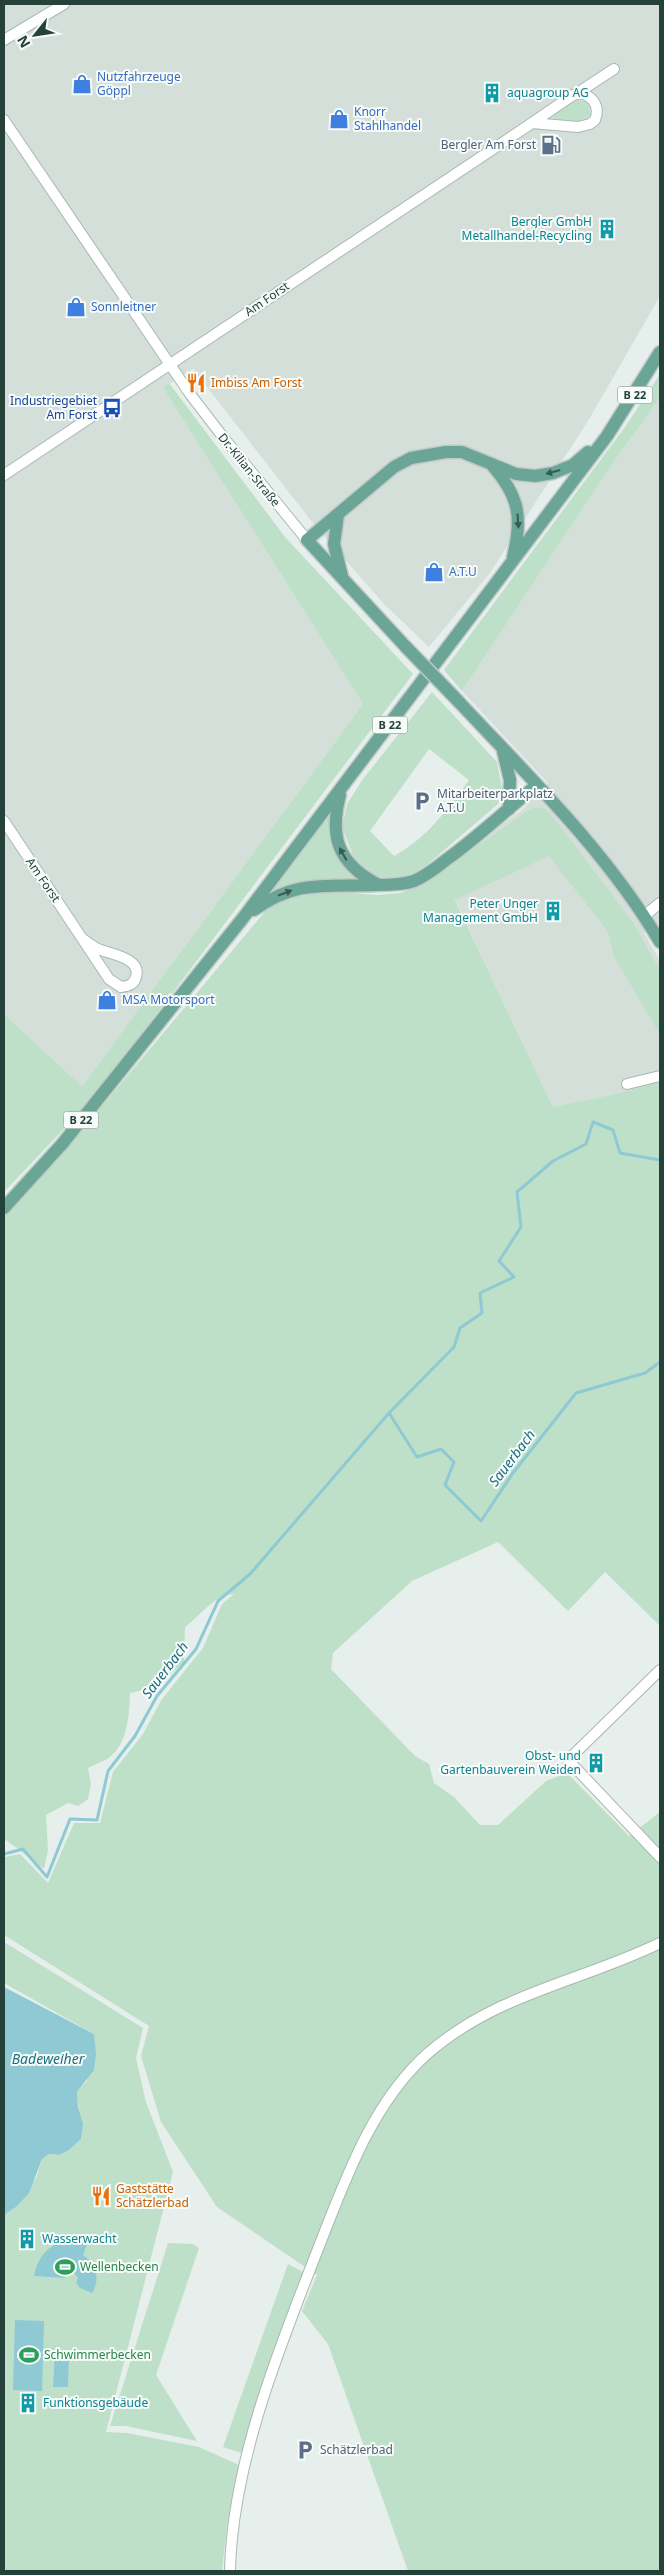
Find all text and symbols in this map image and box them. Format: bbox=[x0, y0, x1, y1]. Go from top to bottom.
north arrow bbox=[10, 10, 60, 60]
text: N bbox=[12, 32, 34, 51]
place label: Nutzfahrzeuge Göppl bbox=[97, 68, 181, 99]
shop icon: Nutzfahrzeuge Göppl bbox=[71, 73, 93, 95]
building icon: aquagroup AG bbox=[481, 82, 503, 104]
place label: aquagroup AG bbox=[507, 84, 589, 101]
place label: Knorr Stahlhandel bbox=[354, 103, 421, 134]
shop icon: Knorr Stahlhandel bbox=[328, 108, 350, 130]
fuel station icon: Bergler Am Forst bbox=[540, 134, 562, 156]
place label: Bergler Am Forst bbox=[441, 136, 537, 153]
place label: Bergler GmbH Metallhandel-Recycling bbox=[462, 213, 592, 244]
building icon: Bergler GmbH Metallhandel-Recycling bbox=[596, 218, 618, 240]
street label: Am Forst bbox=[241, 277, 293, 320]
shop icon: Sonnleitner bbox=[65, 296, 87, 318]
place label: Sonnleitner bbox=[91, 298, 156, 315]
restaurant icon: Imbiss Am Forst bbox=[185, 372, 207, 394]
place label: Imbiss Am Forst bbox=[211, 374, 303, 391]
road number: B 22 bbox=[618, 386, 652, 404]
place label: Industriegebiet Am Forst bbox=[10, 392, 98, 423]
bus stop icon: Industriegebiet Am Forst bbox=[101, 397, 123, 419]
street label: Dr.-Kilian-Straße bbox=[214, 429, 285, 510]
one-way arrow bbox=[545, 468, 560, 476]
one-way arrow bbox=[515, 514, 523, 530]
shop icon: A.T.U bbox=[423, 561, 445, 583]
place label: A.T.U bbox=[449, 563, 477, 580]
road number: B 22 bbox=[372, 716, 408, 734]
place label: Mitarbeiterparkplatz A.T.U bbox=[437, 785, 553, 816]
parking icon: Mitarbeiterparkplatz A.T.U bbox=[411, 790, 433, 812]
one-way arrow bbox=[339, 847, 347, 862]
street label: Am Forst bbox=[22, 854, 65, 906]
one-way arrow bbox=[278, 888, 292, 896]
place label: Peter Unger Management GmbH bbox=[423, 895, 538, 926]
building icon: Peter Unger Management GmbH bbox=[542, 900, 564, 922]
shop icon: MSA Motorsport bbox=[96, 989, 118, 1011]
place label: MSA Motorsport bbox=[122, 991, 215, 1008]
road number: B 22 bbox=[64, 1112, 98, 1128]
water label: Sauerbach bbox=[484, 1426, 539, 1490]
water label: Sauerbach bbox=[137, 1638, 192, 1702]
place label: Obst- und Gartenbauverein Weiden bbox=[440, 1747, 581, 1778]
building icon: Obst- und Gartenbauverein Weiden bbox=[585, 1752, 607, 1774]
water label: Badeweiher bbox=[12, 2049, 85, 2068]
place label: Gaststätte Schätzlerbad bbox=[116, 2180, 189, 2211]
restaurant icon: Gaststätte Schätzlerbad bbox=[90, 2185, 112, 2207]
building icon: Wasserwacht bbox=[16, 2228, 38, 2250]
place label: Wasserwacht bbox=[42, 2230, 117, 2247]
sports icon: Wellenbecken bbox=[54, 2256, 76, 2278]
place label: Wellenbecken bbox=[80, 2258, 159, 2275]
sports icon: Schwimmerbecken bbox=[18, 2344, 40, 2366]
place label: Schwimmerbecken bbox=[44, 2346, 151, 2363]
building icon: Funktionsgebäude bbox=[17, 2392, 39, 2414]
place label: Funktionsgebäude bbox=[43, 2394, 148, 2411]
parking icon: Schätzlerbad bbox=[294, 2439, 316, 2461]
place label: Schätzlerbad bbox=[320, 2441, 393, 2458]

